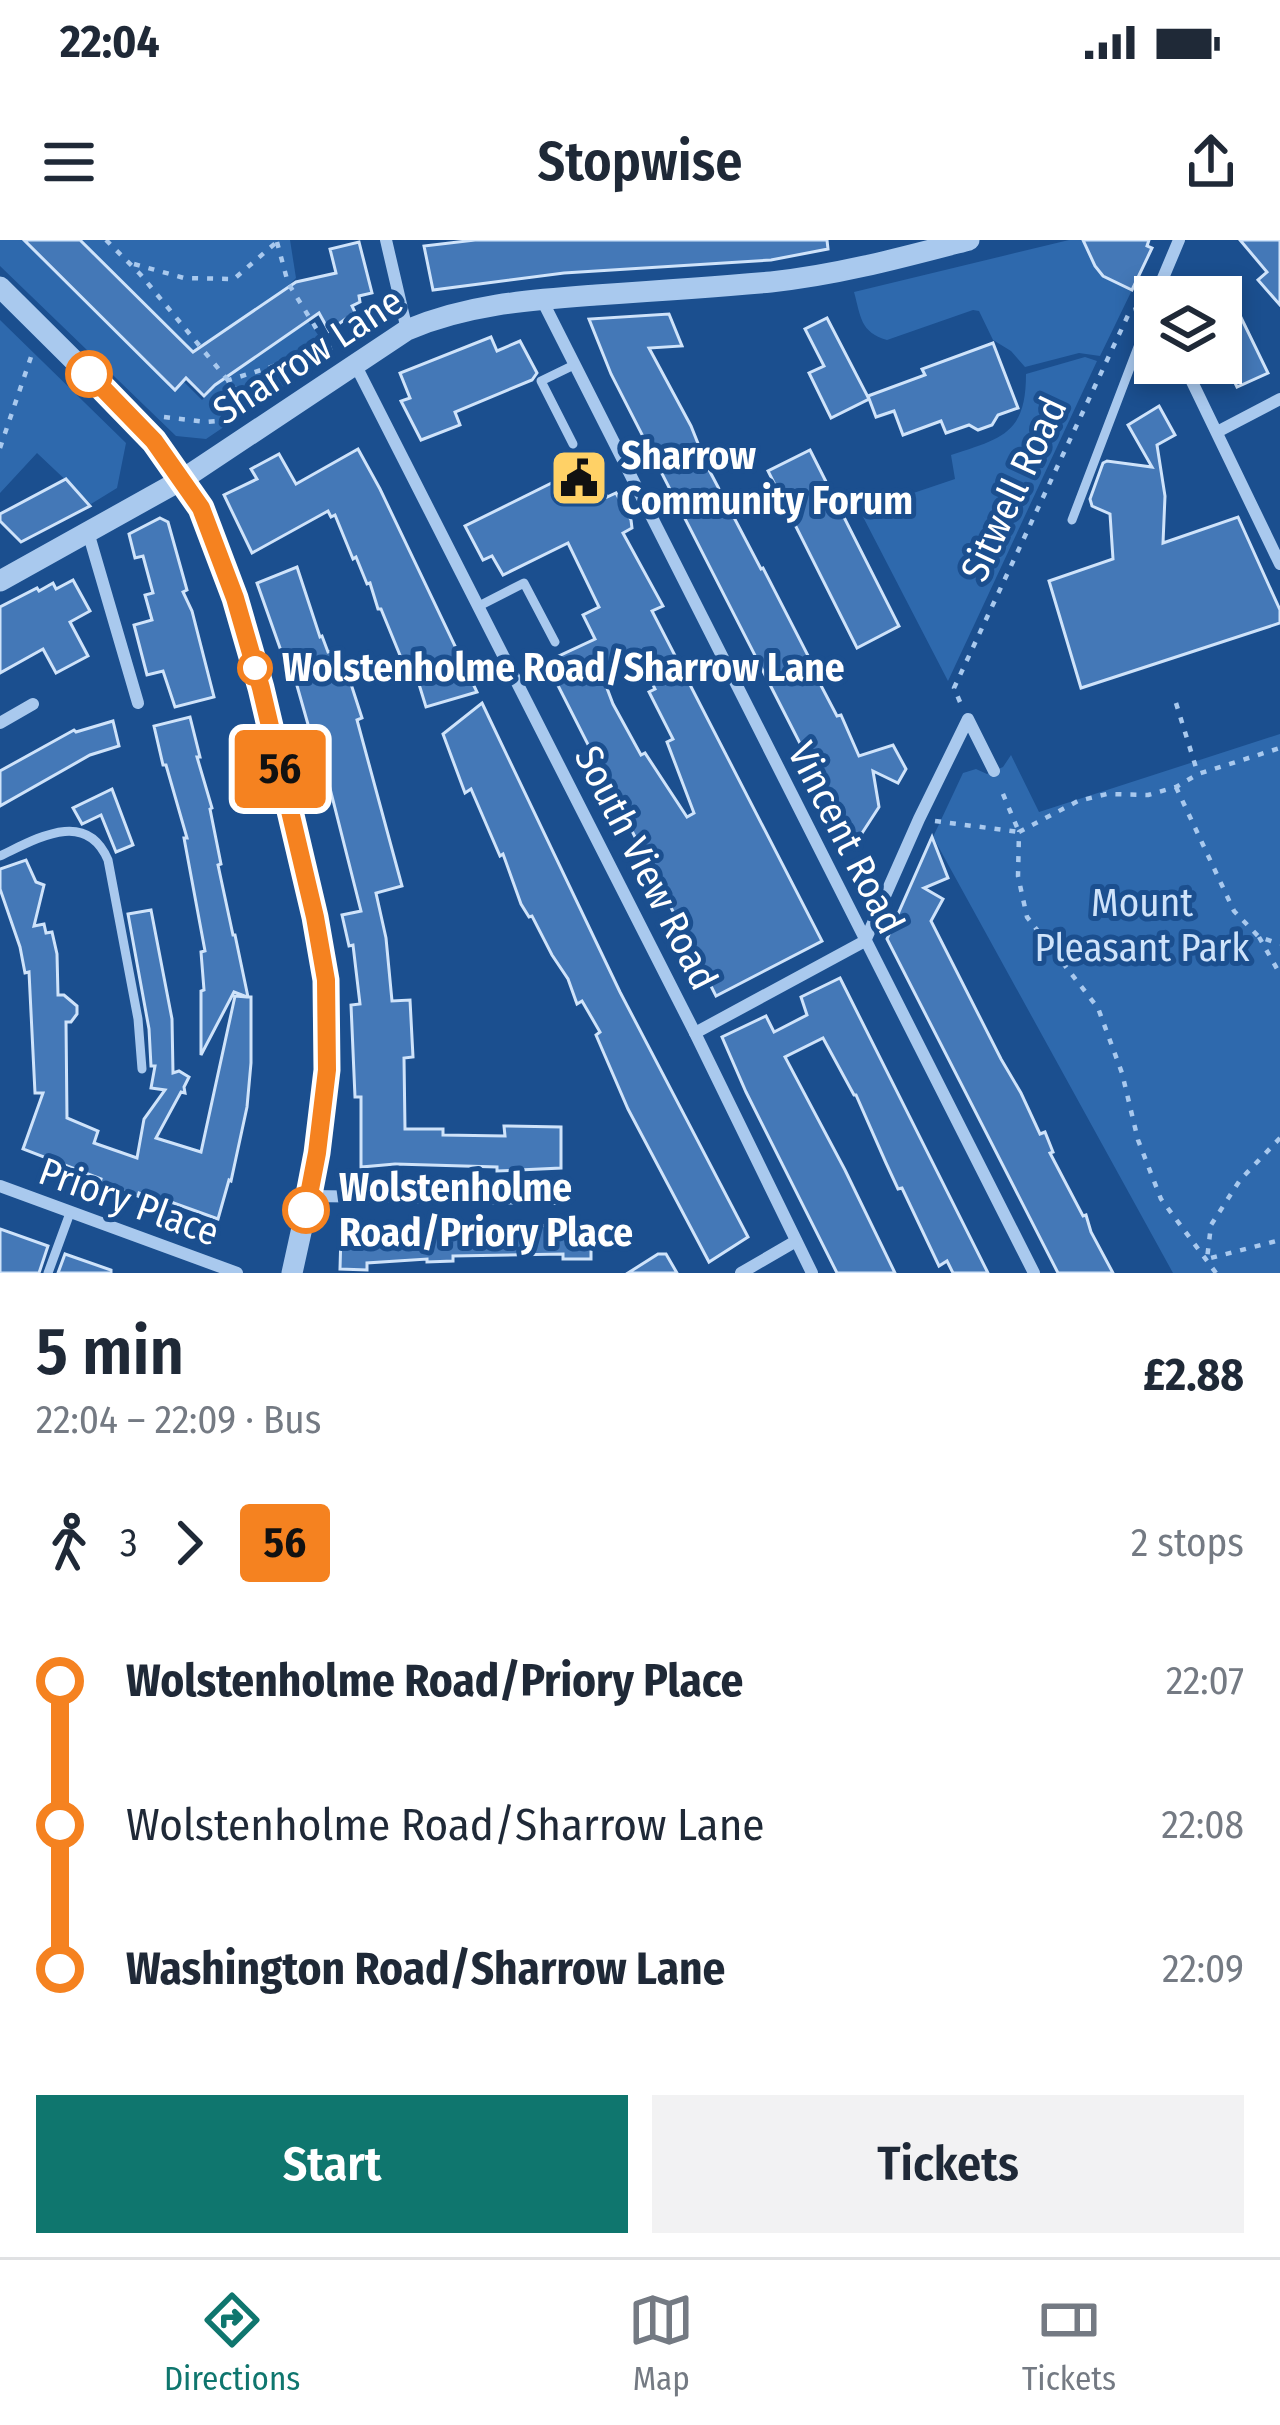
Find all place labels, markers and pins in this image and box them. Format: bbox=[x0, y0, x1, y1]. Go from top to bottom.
unlabelled marker bbox=[67, 352, 111, 396]
place label: Sharrow Community Forum bbox=[621, 433, 913, 524]
public building icon: Sharrow Community Forum bbox=[548, 447, 610, 509]
place label: Wolstenholme Road/Sharrow Lane bbox=[282, 645, 845, 691]
marker: Wolstenholme Road/Sharrow Lane bbox=[239, 652, 271, 684]
place label: Wolstenholme Road/Priory Place bbox=[339, 1165, 633, 1256]
marker: Wolstenholme Road/Priory Place bbox=[284, 1188, 328, 1232]

